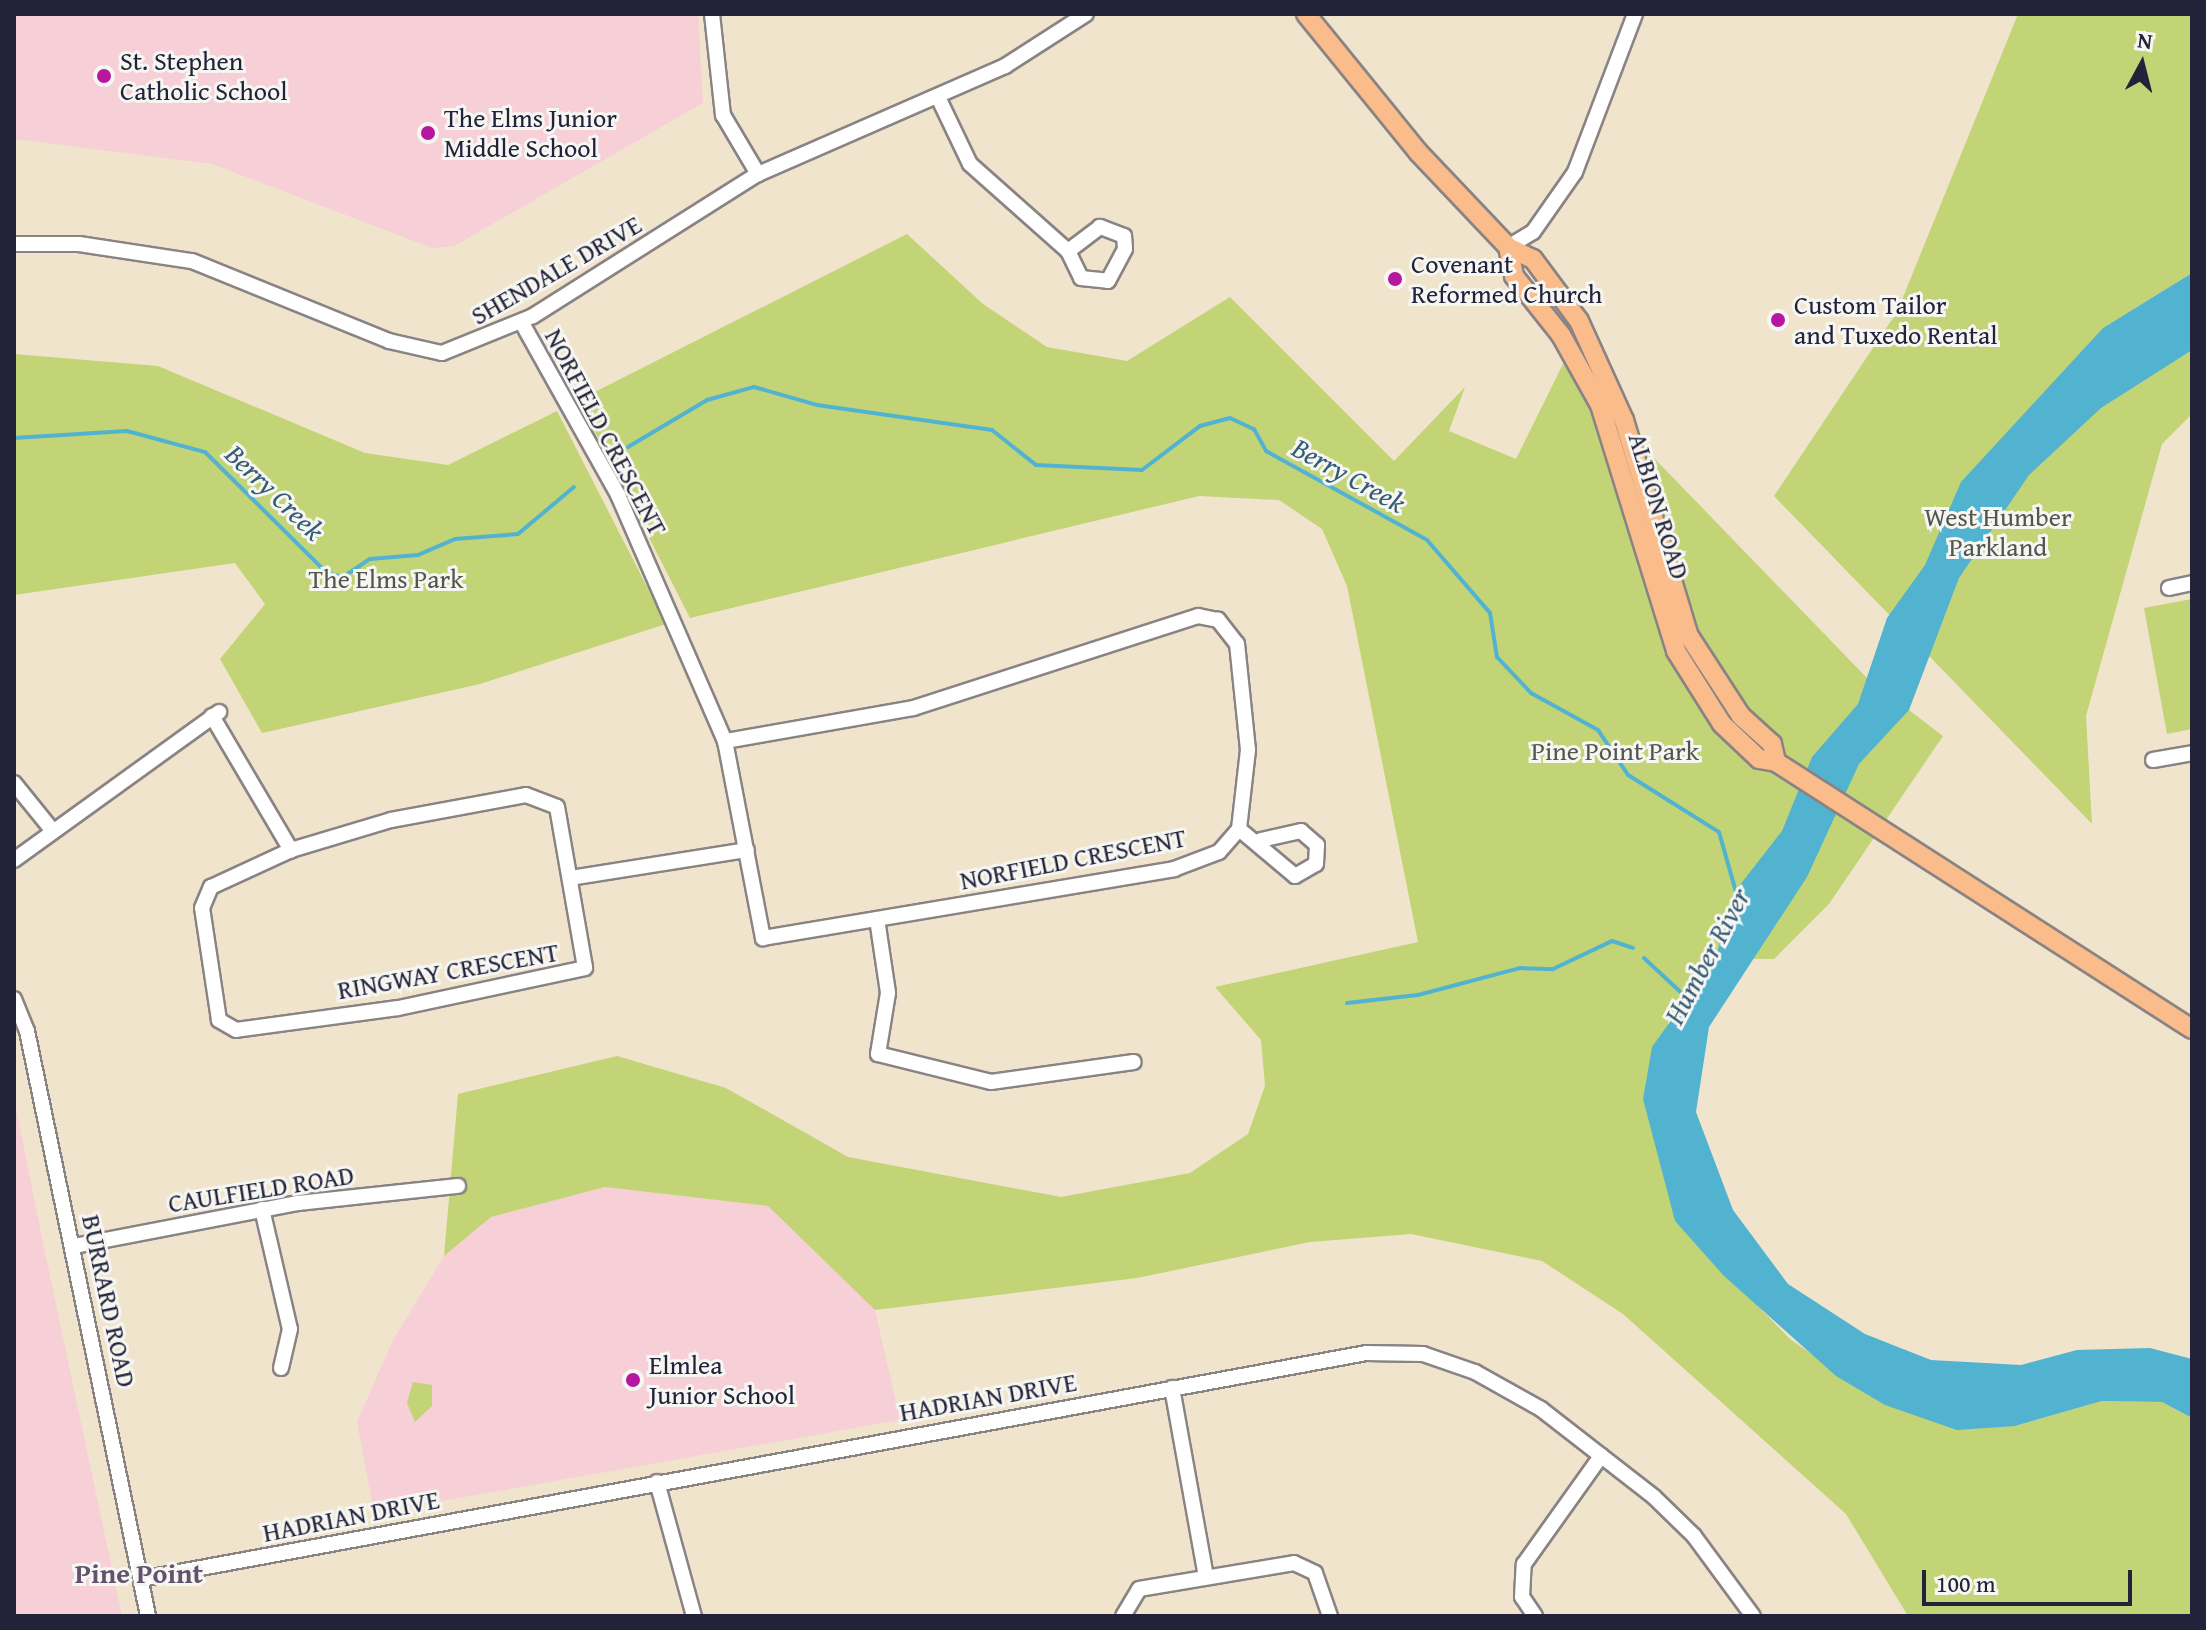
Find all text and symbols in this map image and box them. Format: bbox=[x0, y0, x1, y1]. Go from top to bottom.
text: N bbox=[2136, 23, 2154, 57]
north arrow bbox=[2102, 24, 2182, 104]
place label: St. Stephen Catholic School bbox=[120, 45, 288, 106]
marker: St. Stephen Catholic School bbox=[95, 67, 113, 85]
place label: The Elms Junior Middle School bbox=[444, 102, 617, 164]
marker: The Elms Junior Middle School bbox=[419, 124, 437, 142]
street label: SHENDALE DRIVE bbox=[465, 209, 647, 331]
place label: Covenant Reformed Church bbox=[1411, 248, 1602, 310]
marker: Covenant Reformed Church bbox=[1386, 270, 1404, 288]
place label: Custom Tailor and Tuxedo Rental bbox=[1794, 289, 1998, 350]
marker: Custom Tailor and Tuxedo Rental bbox=[1769, 311, 1787, 329]
street label: NORFIELD CRESCENT bbox=[538, 323, 674, 541]
street label: ALBION ROAD bbox=[1622, 429, 1696, 583]
water label: Berry Creek bbox=[1287, 430, 1411, 520]
water label: Berry Creek bbox=[219, 437, 331, 547]
park label: West Humber Parkland bbox=[1924, 501, 2072, 562]
park label: The Elms Park bbox=[308, 563, 464, 595]
park label: Pine Point Park bbox=[1531, 735, 1699, 767]
street label: NORFIELD CRESCENT bbox=[957, 822, 1189, 896]
water label: Humber River bbox=[1657, 882, 1757, 1030]
street label: RINGWAY CRESCENT bbox=[335, 936, 561, 1006]
street label: CAULFIELD ROAD bbox=[166, 1159, 356, 1219]
street label: BURRARD ROAD bbox=[75, 1212, 143, 1390]
place label: Elmlea Junior School bbox=[649, 1349, 795, 1410]
street label: HADRIAN DRIVE bbox=[897, 1366, 1079, 1428]
marker: Elmlea Junior School bbox=[624, 1371, 642, 1389]
street label: HADRIAN DRIVE bbox=[260, 1484, 442, 1548]
scale bar bbox=[1926, 1554, 2136, 1604]
district label: Pine Point bbox=[75, 1556, 203, 1590]
text: 100 m bbox=[1936, 1566, 1996, 1601]

